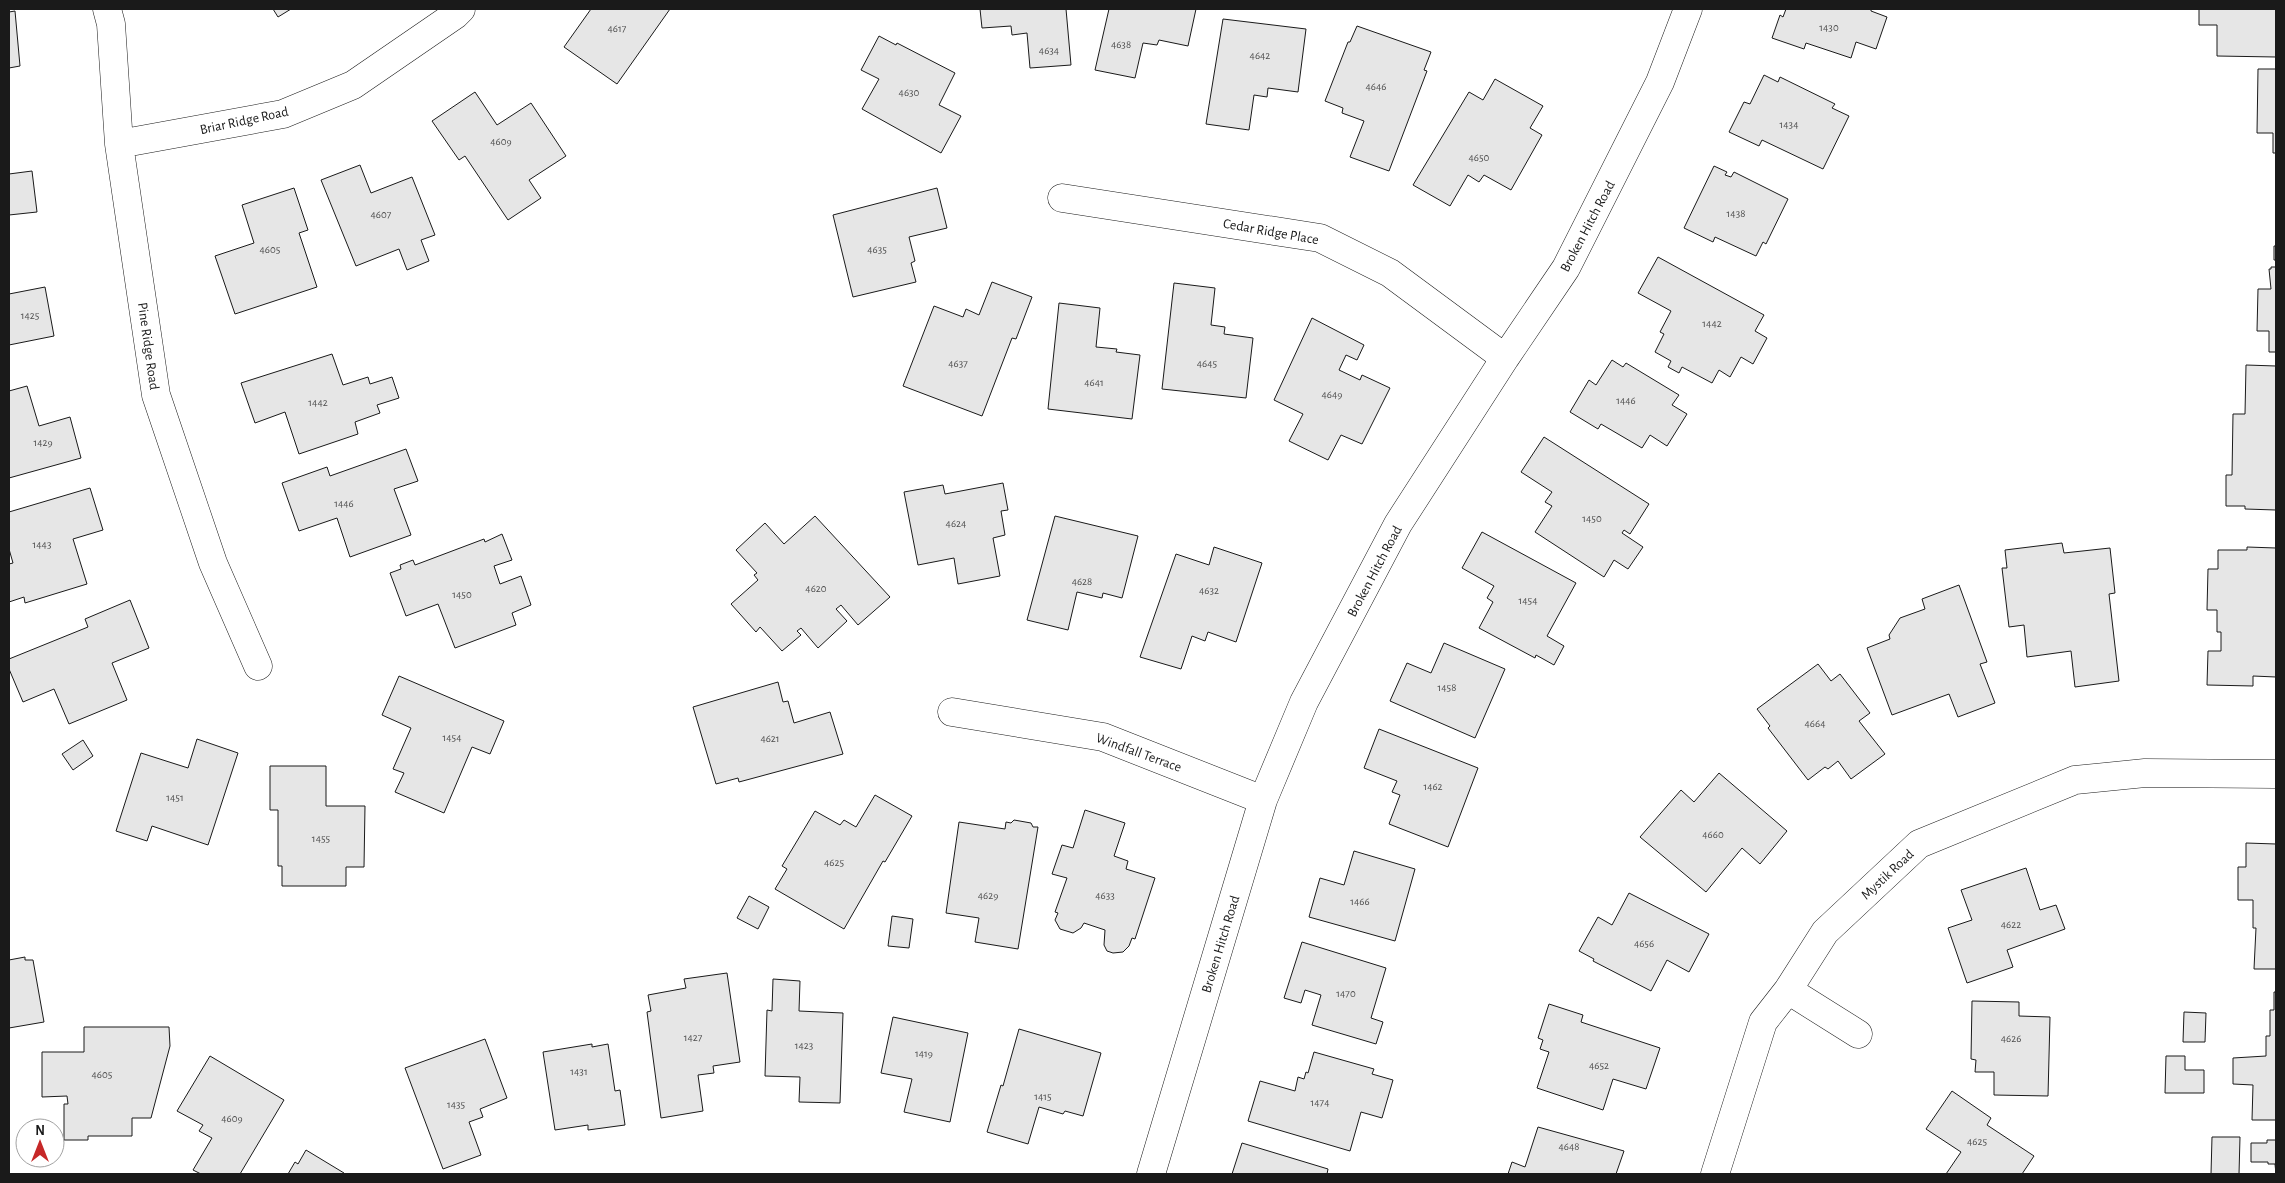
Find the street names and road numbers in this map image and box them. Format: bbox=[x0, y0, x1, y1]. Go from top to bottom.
street label: Briar Ridge Road bbox=[199, 105, 290, 137]
street label: Broken Hitch Road bbox=[1558, 179, 1618, 274]
street label: Cedar Ridge Place bbox=[1222, 217, 1320, 247]
street label: Pine Ridge Road bbox=[135, 301, 161, 391]
street label: Broken Hitch Road bbox=[1345, 524, 1405, 619]
street label: Windfall Terrace bbox=[1094, 731, 1183, 775]
street label: Mystik Road bbox=[1859, 847, 1917, 902]
street label: Broken Hitch Road bbox=[1200, 894, 1242, 995]

